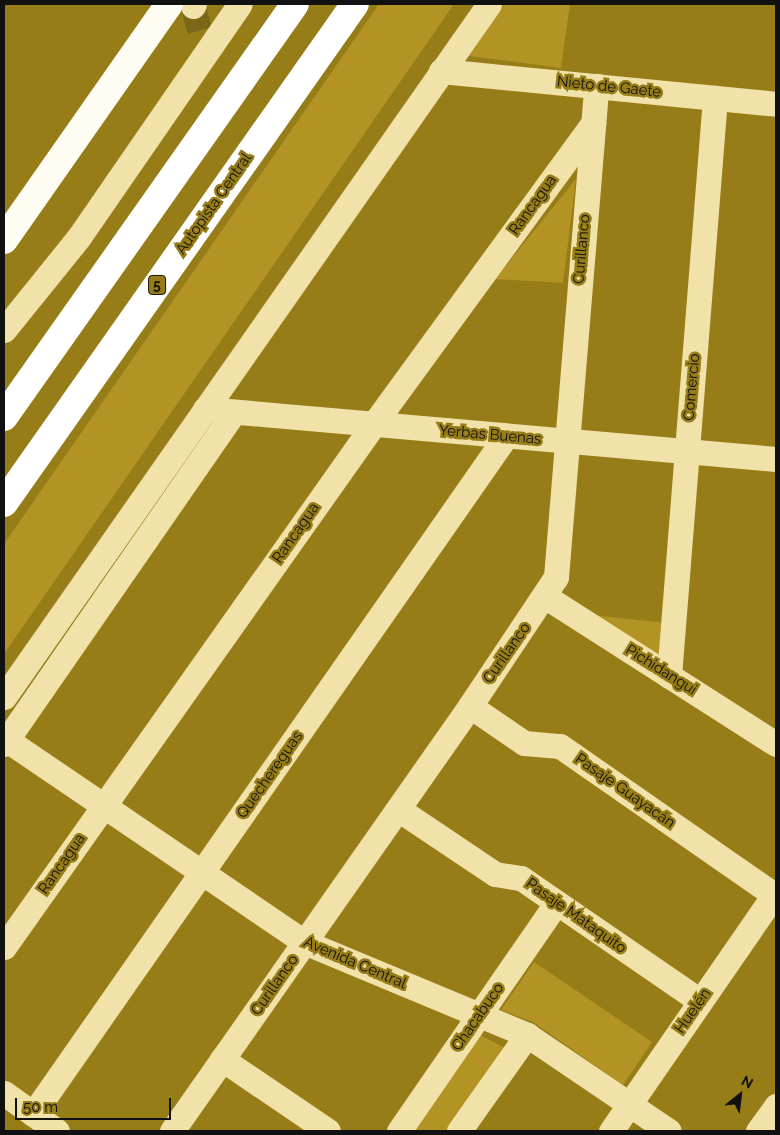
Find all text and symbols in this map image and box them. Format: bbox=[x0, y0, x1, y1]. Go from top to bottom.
street label: Nieto de Gaete bbox=[556, 73, 662, 101]
street label: Autopista Central bbox=[172, 150, 256, 258]
street label: Rancagua bbox=[505, 172, 561, 238]
street label: Curillanco bbox=[570, 213, 594, 285]
road number: 5 bbox=[147, 274, 167, 296]
street label: Comercio bbox=[680, 353, 704, 421]
street label: Yerbas Buenas bbox=[438, 422, 542, 448]
street label: Rancagua bbox=[269, 499, 323, 567]
street label: Curillanco bbox=[480, 619, 534, 687]
street label: Pichidangui bbox=[622, 641, 700, 699]
street label: Quechereguas bbox=[233, 728, 307, 822]
street label: Pasaje Guayacán bbox=[572, 750, 678, 832]
street label: Rancagua bbox=[35, 830, 89, 898]
street label: Pasaje Mataquito bbox=[522, 875, 630, 957]
street label: Avenida Central bbox=[301, 933, 409, 993]
street label: Curillanco bbox=[248, 951, 302, 1019]
street label: Chacabuco bbox=[448, 980, 508, 1054]
street label: Huelén bbox=[671, 985, 715, 1037]
north arrow bbox=[715, 1070, 765, 1120]
text: N bbox=[739, 1072, 756, 1091]
scale bar bbox=[18, 1088, 174, 1120]
text: 50 m bbox=[23, 1098, 58, 1116]

